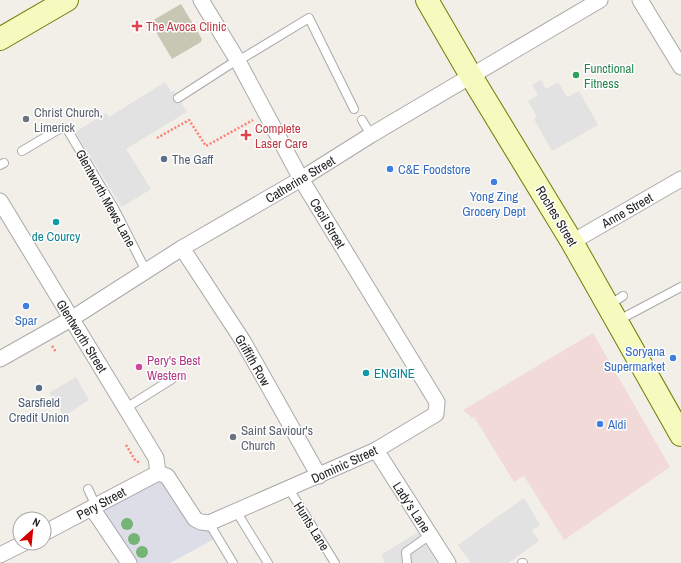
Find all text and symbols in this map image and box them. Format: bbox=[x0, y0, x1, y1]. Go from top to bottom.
place label: The Avoca Clinic bbox=[146, 18, 226, 35]
marker: The Avoca Clinic bbox=[131, 20, 143, 32]
place label: Functional Fitness bbox=[584, 60, 634, 92]
marker: Functional Fitness bbox=[571, 70, 581, 80]
place label: Christ Church, Limerick bbox=[34, 104, 103, 136]
marker: Christ Church, Limerick bbox=[21, 114, 31, 124]
place label: Complete Laser Care bbox=[255, 120, 308, 152]
marker: Complete Laser Care bbox=[240, 129, 252, 141]
street label: Glentworth Mews Lane bbox=[72, 146, 139, 250]
place label: The Gaff bbox=[172, 151, 214, 168]
street label: Catherine Street bbox=[262, 152, 338, 207]
marker: The Gaff bbox=[159, 154, 169, 164]
place label: C&E Foodstore bbox=[398, 161, 470, 178]
marker: C&E Foodstore bbox=[385, 164, 395, 174]
marker: Yong Zing Grocery Dept bbox=[489, 177, 499, 187]
street label: Roches Street bbox=[532, 183, 581, 250]
place label: Yong Zing Grocery Dept bbox=[462, 188, 526, 220]
street label: Anne Street bbox=[598, 189, 656, 232]
street label: Cecil Street bbox=[306, 195, 349, 252]
marker: de Courcy bbox=[51, 217, 61, 227]
place label: de Courcy bbox=[32, 228, 81, 245]
street label: Glentworth Street bbox=[52, 297, 111, 376]
marker: Spar bbox=[21, 301, 31, 311]
place label: Spar bbox=[15, 312, 38, 329]
street label: Griffith Row bbox=[231, 331, 274, 389]
place label: Soryana Supermarket bbox=[604, 343, 665, 375]
place label: Pery's Best Western bbox=[147, 352, 201, 384]
marker: Soryana Supermarket bbox=[668, 353, 678, 363]
marker: Pery's Best Western bbox=[134, 362, 144, 372]
place label: ENGINE bbox=[374, 365, 415, 382]
marker: ENGINE bbox=[361, 368, 371, 378]
marker: Sarsfield Credit Union bbox=[34, 383, 44, 393]
place label: Sarsfield Credit Union bbox=[9, 394, 69, 426]
place label: Aldi bbox=[607, 416, 626, 433]
marker: Aldi bbox=[595, 419, 605, 429]
place label: Saint Saviour's Church bbox=[241, 422, 313, 454]
marker: Saint Saviour's Church bbox=[228, 432, 238, 442]
street label: Dominic Street bbox=[308, 442, 380, 487]
street label: Lady’s Lane bbox=[389, 479, 434, 536]
street label: Pery Street bbox=[74, 483, 129, 523]
street label: Hunts Lane bbox=[290, 499, 333, 554]
north arrow bbox=[12, 511, 52, 551]
text: N bbox=[30, 514, 43, 530]

